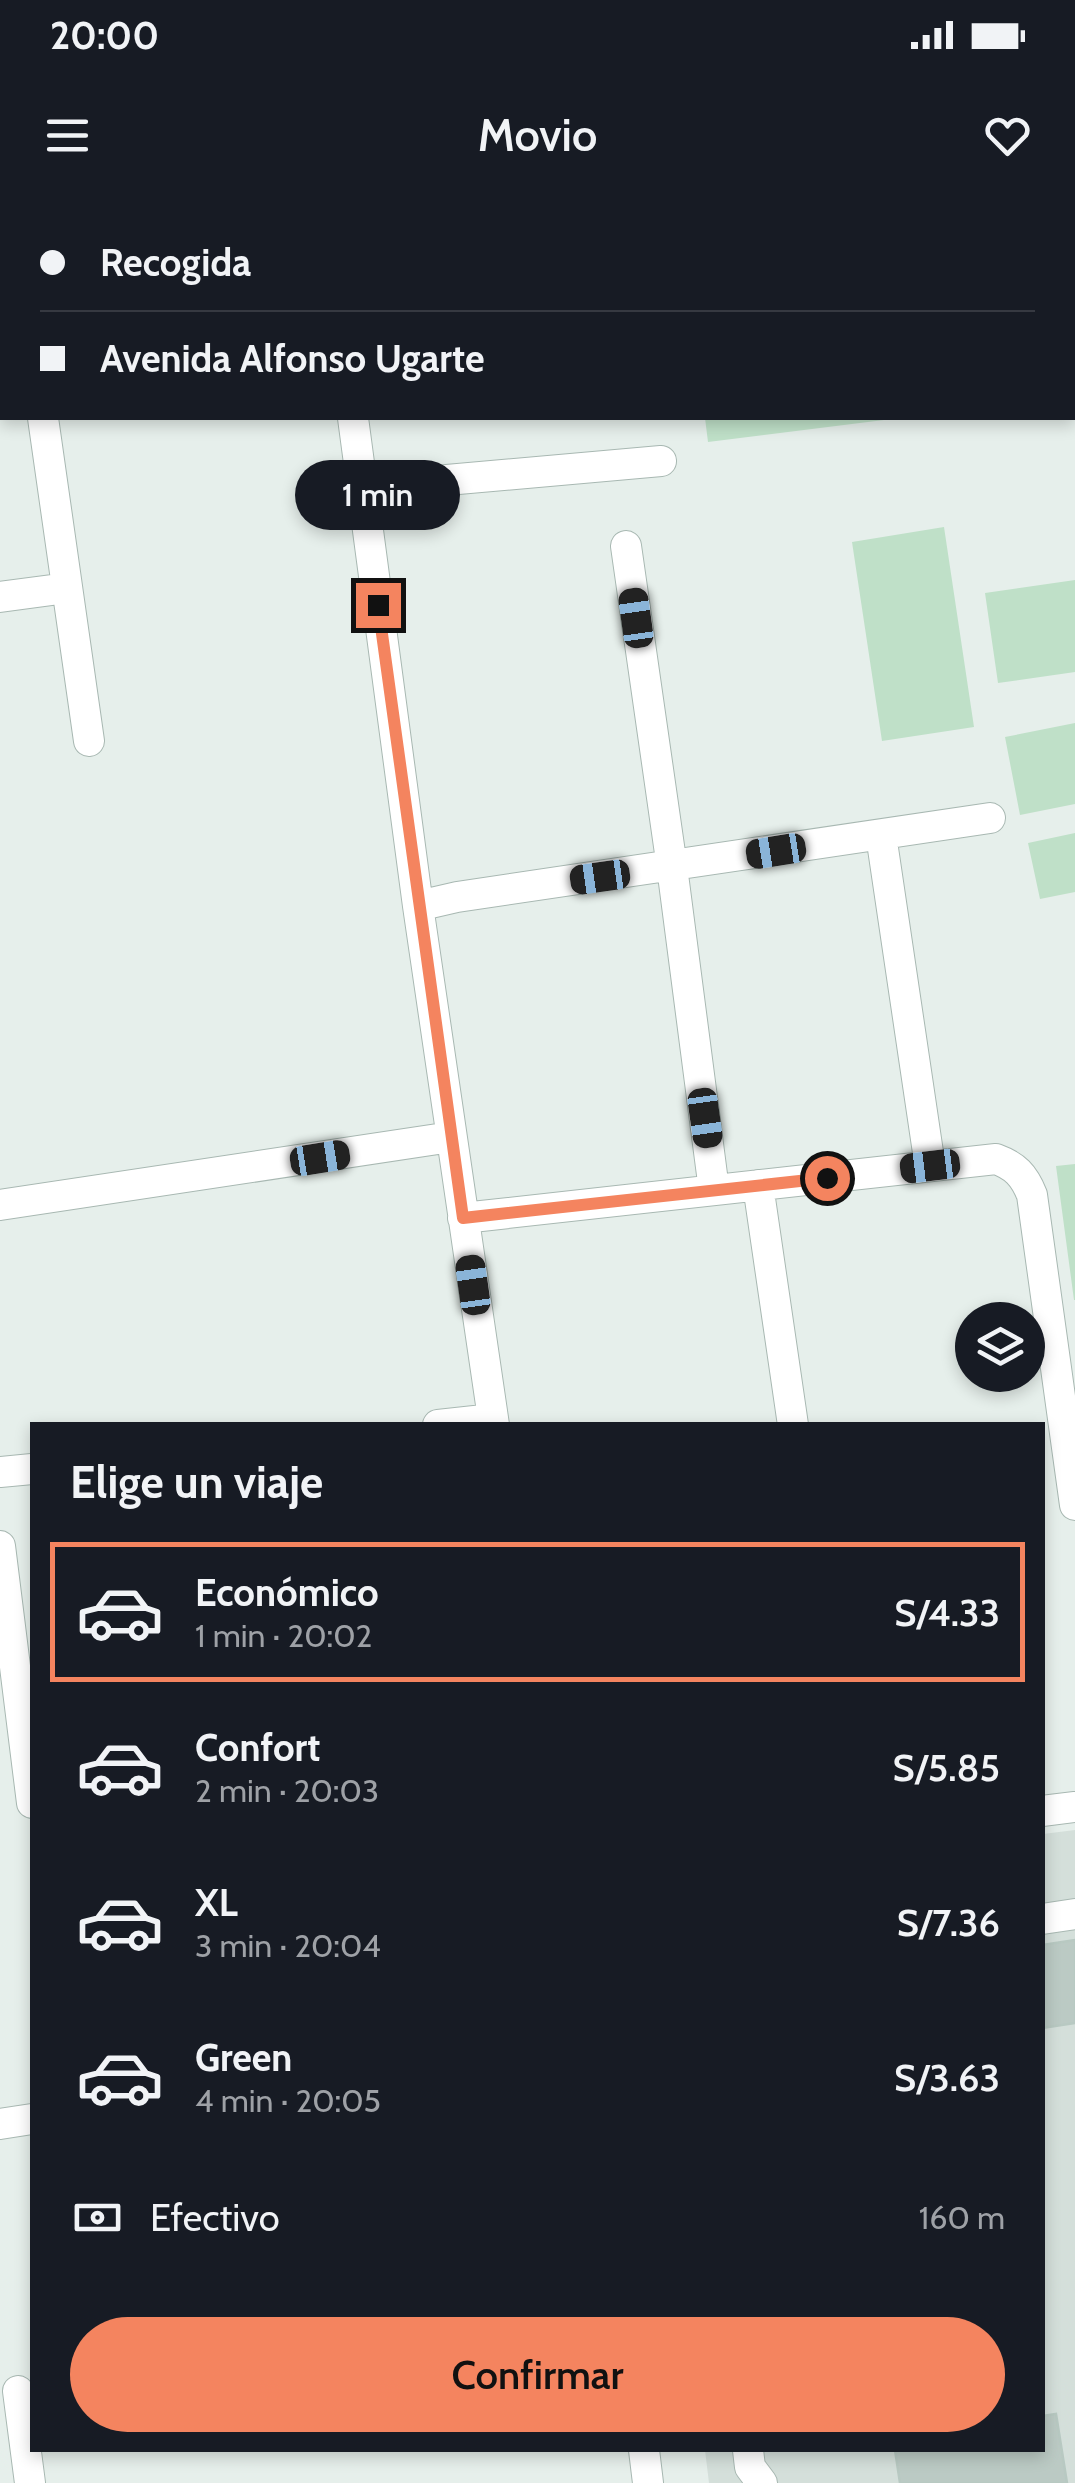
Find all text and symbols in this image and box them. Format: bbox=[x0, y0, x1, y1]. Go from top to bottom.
text: 20:00 bbox=[50, 12, 159, 59]
icon: menu bbox=[40, 108, 95, 163]
text: Movio bbox=[478, 108, 597, 162]
icon: heart bbox=[980, 108, 1035, 163]
text: Recogida bbox=[100, 239, 251, 286]
text: Avenida Alfonso Ugarte bbox=[100, 335, 485, 382]
callout: 1 min bbox=[296, 460, 460, 530]
text: 1 min bbox=[342, 475, 413, 514]
route end bbox=[356, 583, 401, 628]
car bbox=[617, 586, 655, 650]
car bbox=[744, 831, 808, 871]
car bbox=[568, 858, 632, 896]
car bbox=[686, 1086, 724, 1150]
car bbox=[288, 1138, 352, 1178]
car bbox=[898, 1147, 962, 1185]
route start bbox=[805, 1156, 850, 1201]
car bbox=[454, 1253, 492, 1317]
map controls bbox=[955, 1302, 1045, 1392]
button: layers bbox=[955, 1302, 1045, 1392]
text: Elige un viaje bbox=[70, 1455, 323, 1509]
icon: car bbox=[75, 1567, 165, 1657]
text: Económico bbox=[195, 1569, 379, 1616]
text: S/4.33 bbox=[894, 1589, 1000, 1636]
text: 1 min · 20:02 bbox=[195, 1616, 372, 1655]
icon: car bbox=[75, 1722, 165, 1812]
text: Confort bbox=[195, 1724, 320, 1771]
text: S/5.85 bbox=[893, 1744, 1000, 1791]
text: 2 min · 20:03 bbox=[195, 1771, 379, 1810]
icon: car bbox=[75, 1877, 165, 1967]
text: XL bbox=[195, 1879, 238, 1926]
text: S/7.36 bbox=[897, 1899, 1000, 1946]
text: 3 min · 20:04 bbox=[195, 1926, 381, 1965]
icon: car bbox=[75, 2032, 165, 2122]
text: Green bbox=[195, 2034, 292, 2081]
text: S/3.63 bbox=[894, 2054, 1000, 2101]
text: 4 min · 20:05 bbox=[195, 2081, 381, 2120]
icon: cash bbox=[70, 2190, 125, 2245]
text: Efectivo bbox=[150, 2194, 280, 2241]
text: 160 m bbox=[919, 2198, 1005, 2237]
button: Confirmar bbox=[70, 2317, 1005, 2432]

